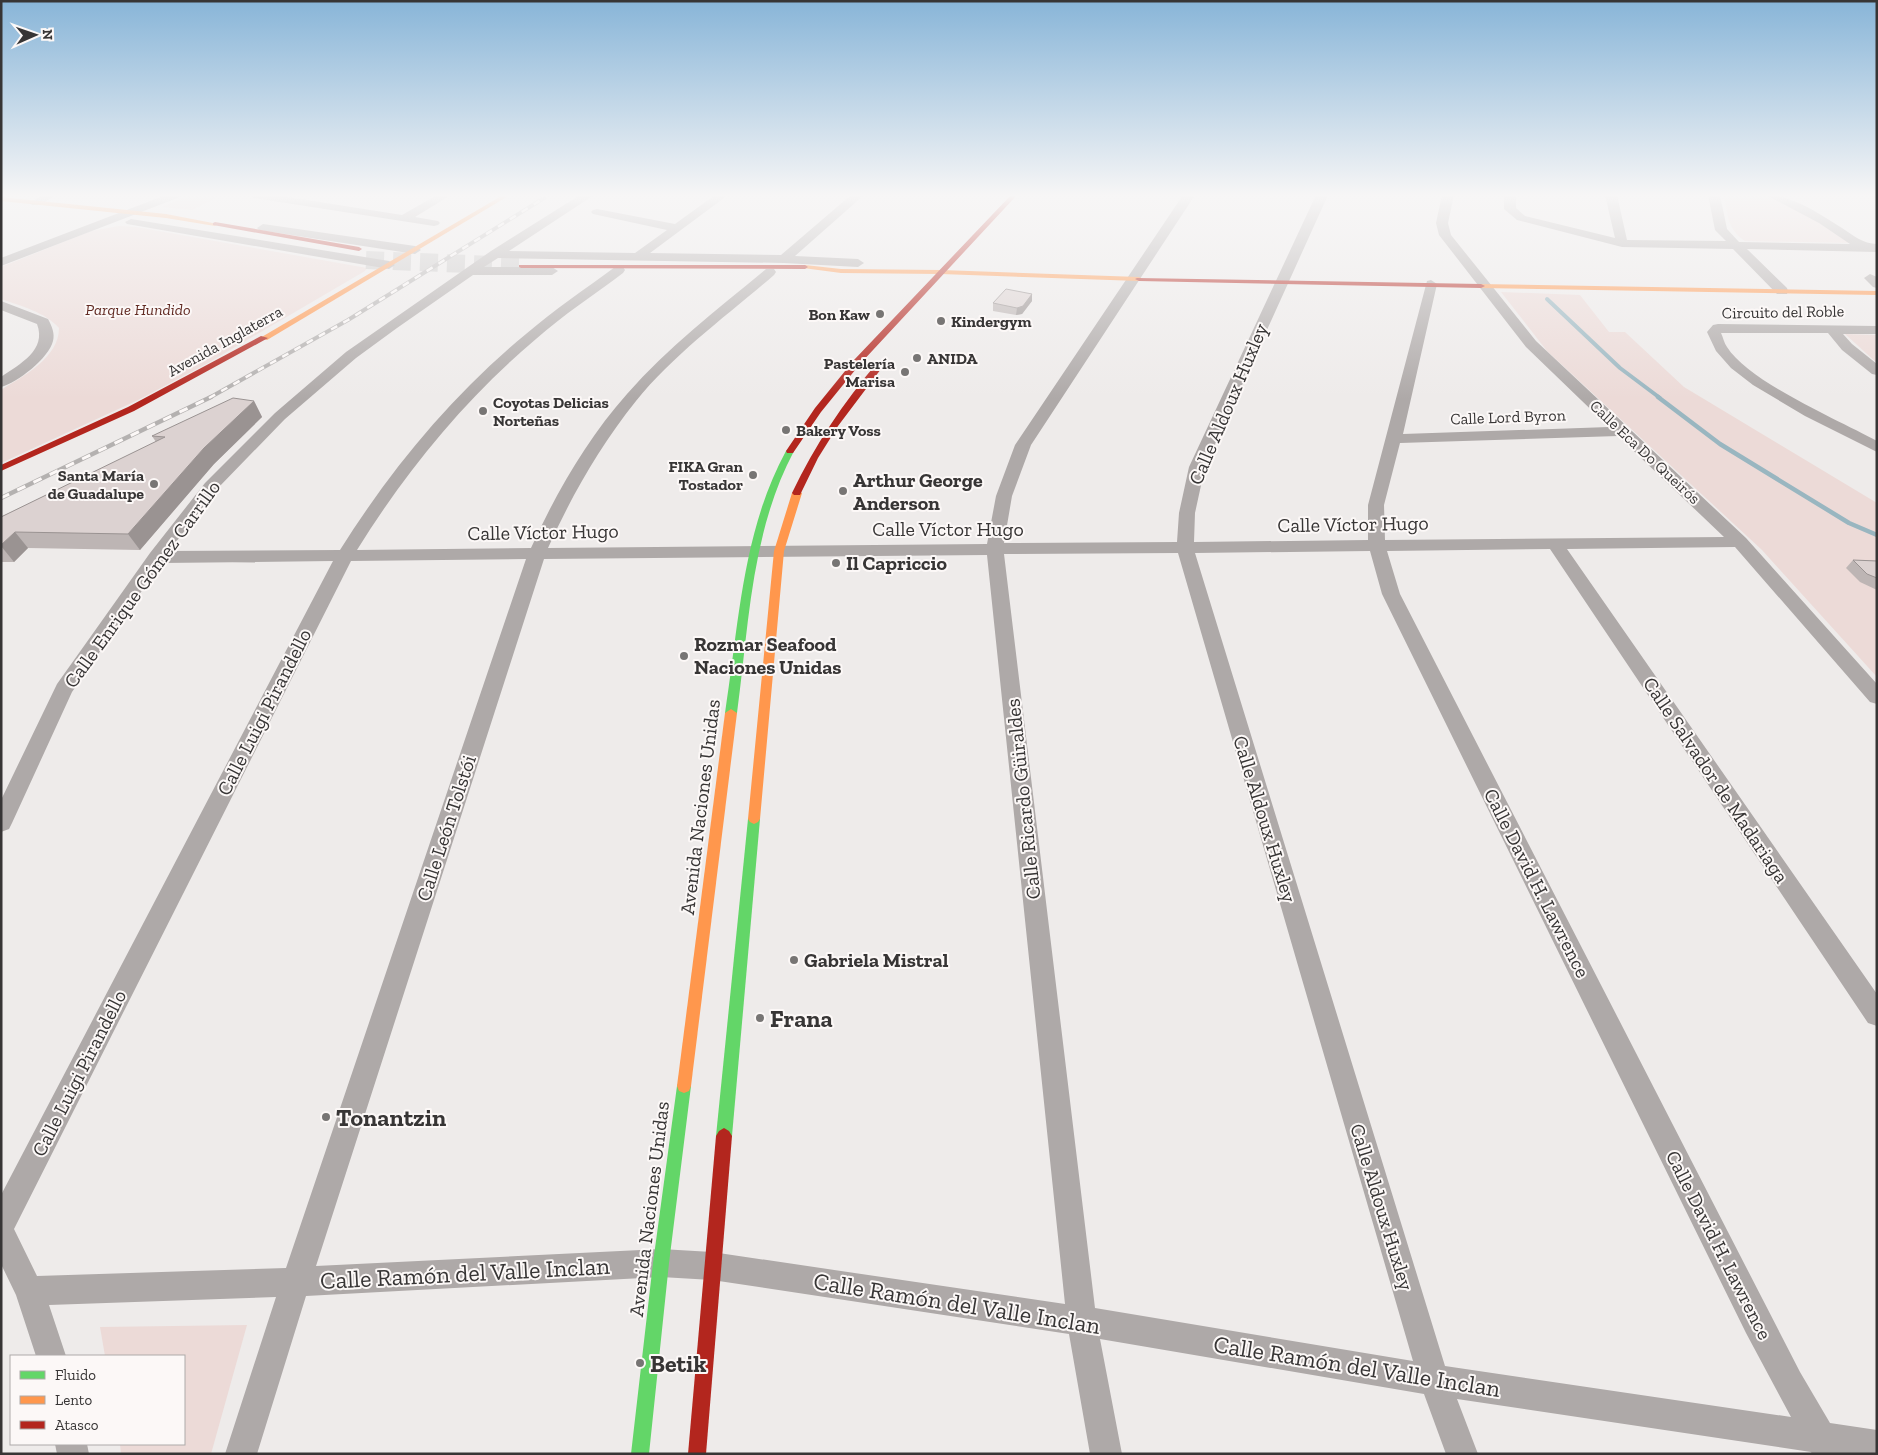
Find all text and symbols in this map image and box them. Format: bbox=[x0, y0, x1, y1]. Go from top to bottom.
north arrow bbox=[10, 10, 60, 60]
text: N bbox=[39, 29, 56, 41]
park label: Parque Hundido bbox=[85, 300, 191, 319]
street label: Avenida Inglaterra bbox=[164, 301, 286, 380]
street label: Circuito del Roble bbox=[1722, 301, 1844, 323]
place label: Bon Kaw bbox=[808, 305, 871, 324]
marker: Bon Kaw bbox=[874, 308, 886, 320]
place label: Kindergym bbox=[951, 312, 1032, 331]
marker: Kindergym bbox=[935, 315, 947, 327]
street label: Calle Aldoux Huxley bbox=[1183, 319, 1273, 488]
place label: ANIDA bbox=[927, 349, 977, 368]
marker: ANIDA bbox=[911, 352, 923, 364]
place label: Pastelería Marisa bbox=[824, 354, 895, 391]
marker: Pastelería Marisa bbox=[899, 366, 911, 378]
place label: Coyotas Delicias Norteñas bbox=[493, 393, 609, 430]
street label: Calle Eca Do Queirós bbox=[1586, 396, 1704, 508]
marker: Coyotas Delicias Norteñas bbox=[477, 405, 489, 417]
street label: Calle Lord Byron bbox=[1450, 405, 1567, 429]
place label: Bakery Voss bbox=[796, 421, 881, 440]
marker: Bakery Voss bbox=[780, 424, 792, 436]
place label: FIKA Gran Tostador bbox=[668, 457, 744, 494]
place label: Santa María de Guadalupe bbox=[48, 466, 144, 503]
place label: Arthur George Anderson bbox=[853, 468, 983, 515]
marker: FIKA Gran Tostador bbox=[747, 469, 759, 481]
street label: Calle Enrique Gómez Carrillo bbox=[59, 476, 225, 692]
marker: Santa María de Guadalupe bbox=[148, 478, 160, 490]
marker: Arthur George Anderson bbox=[837, 485, 849, 497]
street label: Calle Víctor Hugo bbox=[1277, 511, 1429, 537]
street label: Calle Víctor Hugo bbox=[872, 517, 1024, 541]
street label: Calle Víctor Hugo bbox=[467, 519, 619, 545]
place label: Il Capriccio bbox=[846, 551, 948, 575]
marker: Il Capriccio bbox=[830, 557, 842, 569]
street label: Calle Luigi Pirandello bbox=[212, 625, 316, 799]
place label: Rozmar Seafood Naciones Unidas bbox=[694, 632, 841, 679]
marker: Rozmar Seafood Naciones Unidas bbox=[678, 650, 690, 662]
street label: Calle Salvador de Madariaga bbox=[1638, 672, 1794, 888]
street label: Avenida Naciones Unidas bbox=[675, 698, 725, 916]
street label: Calle Ricardo Güiraldes bbox=[1001, 698, 1045, 900]
street label: Calle Aldoux Huxley bbox=[1228, 733, 1302, 906]
street label: Calle León Tolstói bbox=[411, 752, 481, 904]
street label: Calle David H. Lawrence bbox=[1479, 784, 1595, 982]
place label: Gabriela Mistral bbox=[804, 948, 949, 972]
marker: Gabriela Mistral bbox=[788, 954, 800, 966]
street label: Calle Luigi Pirandello bbox=[27, 986, 131, 1160]
place label: Frana bbox=[770, 1004, 833, 1033]
marker: Frana bbox=[754, 1012, 766, 1024]
street label: Avenida Naciones Unidas bbox=[624, 1100, 674, 1318]
place label: Tonantzin bbox=[336, 1103, 446, 1132]
marker: Tonantzin bbox=[320, 1111, 332, 1123]
street label: Calle Aldoux Huxley bbox=[1345, 1121, 1419, 1294]
street label: Calle David H. Lawrence bbox=[1661, 1146, 1777, 1344]
street label: Calle Ramón del Valle Inclan bbox=[319, 1251, 611, 1295]
street label: Calle Ramón del Valle Inclan bbox=[811, 1266, 1103, 1340]
street label: Calle Ramón del Valle Inclan bbox=[1211, 1329, 1503, 1403]
place label: Betik bbox=[650, 1349, 707, 1378]
legend bbox=[10, 1355, 185, 1445]
marker: Betik bbox=[634, 1357, 646, 1369]
text: Fluido bbox=[55, 1366, 96, 1384]
text: Lento bbox=[55, 1391, 92, 1409]
text: Atasco bbox=[55, 1416, 99, 1434]

